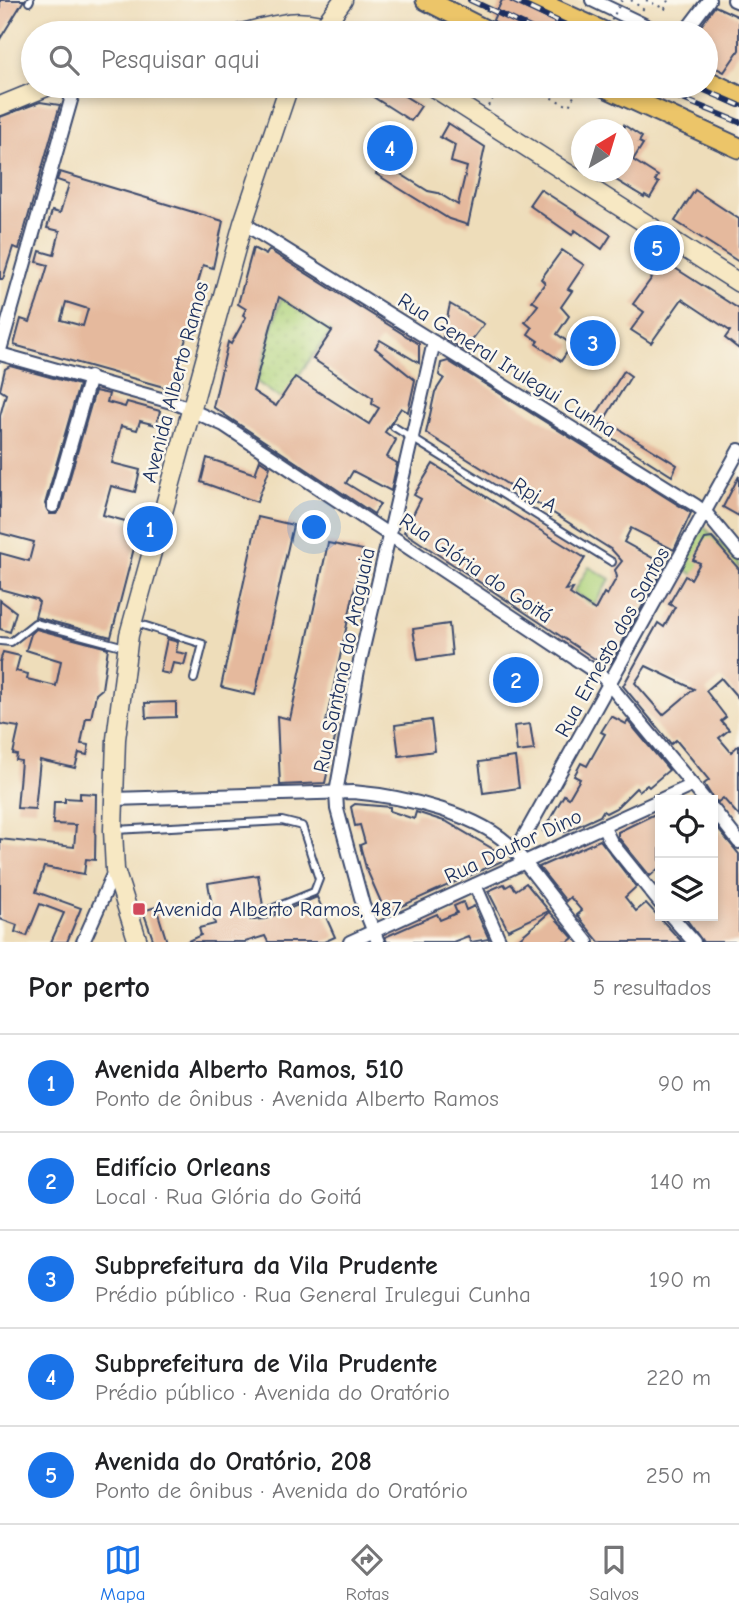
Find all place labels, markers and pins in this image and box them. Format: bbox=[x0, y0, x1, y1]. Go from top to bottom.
pin: 4 bbox=[367, 122, 413, 174]
pin: 5 bbox=[634, 222, 680, 274]
pin: 3 bbox=[570, 317, 616, 369]
pin: 1 bbox=[127, 503, 173, 555]
pin: 2 bbox=[493, 654, 539, 706]
place label: Avenida Alberto Ramos, 487 bbox=[153, 897, 401, 921]
marker: Avenida Alberto Ramos, 487 bbox=[131, 901, 147, 917]

